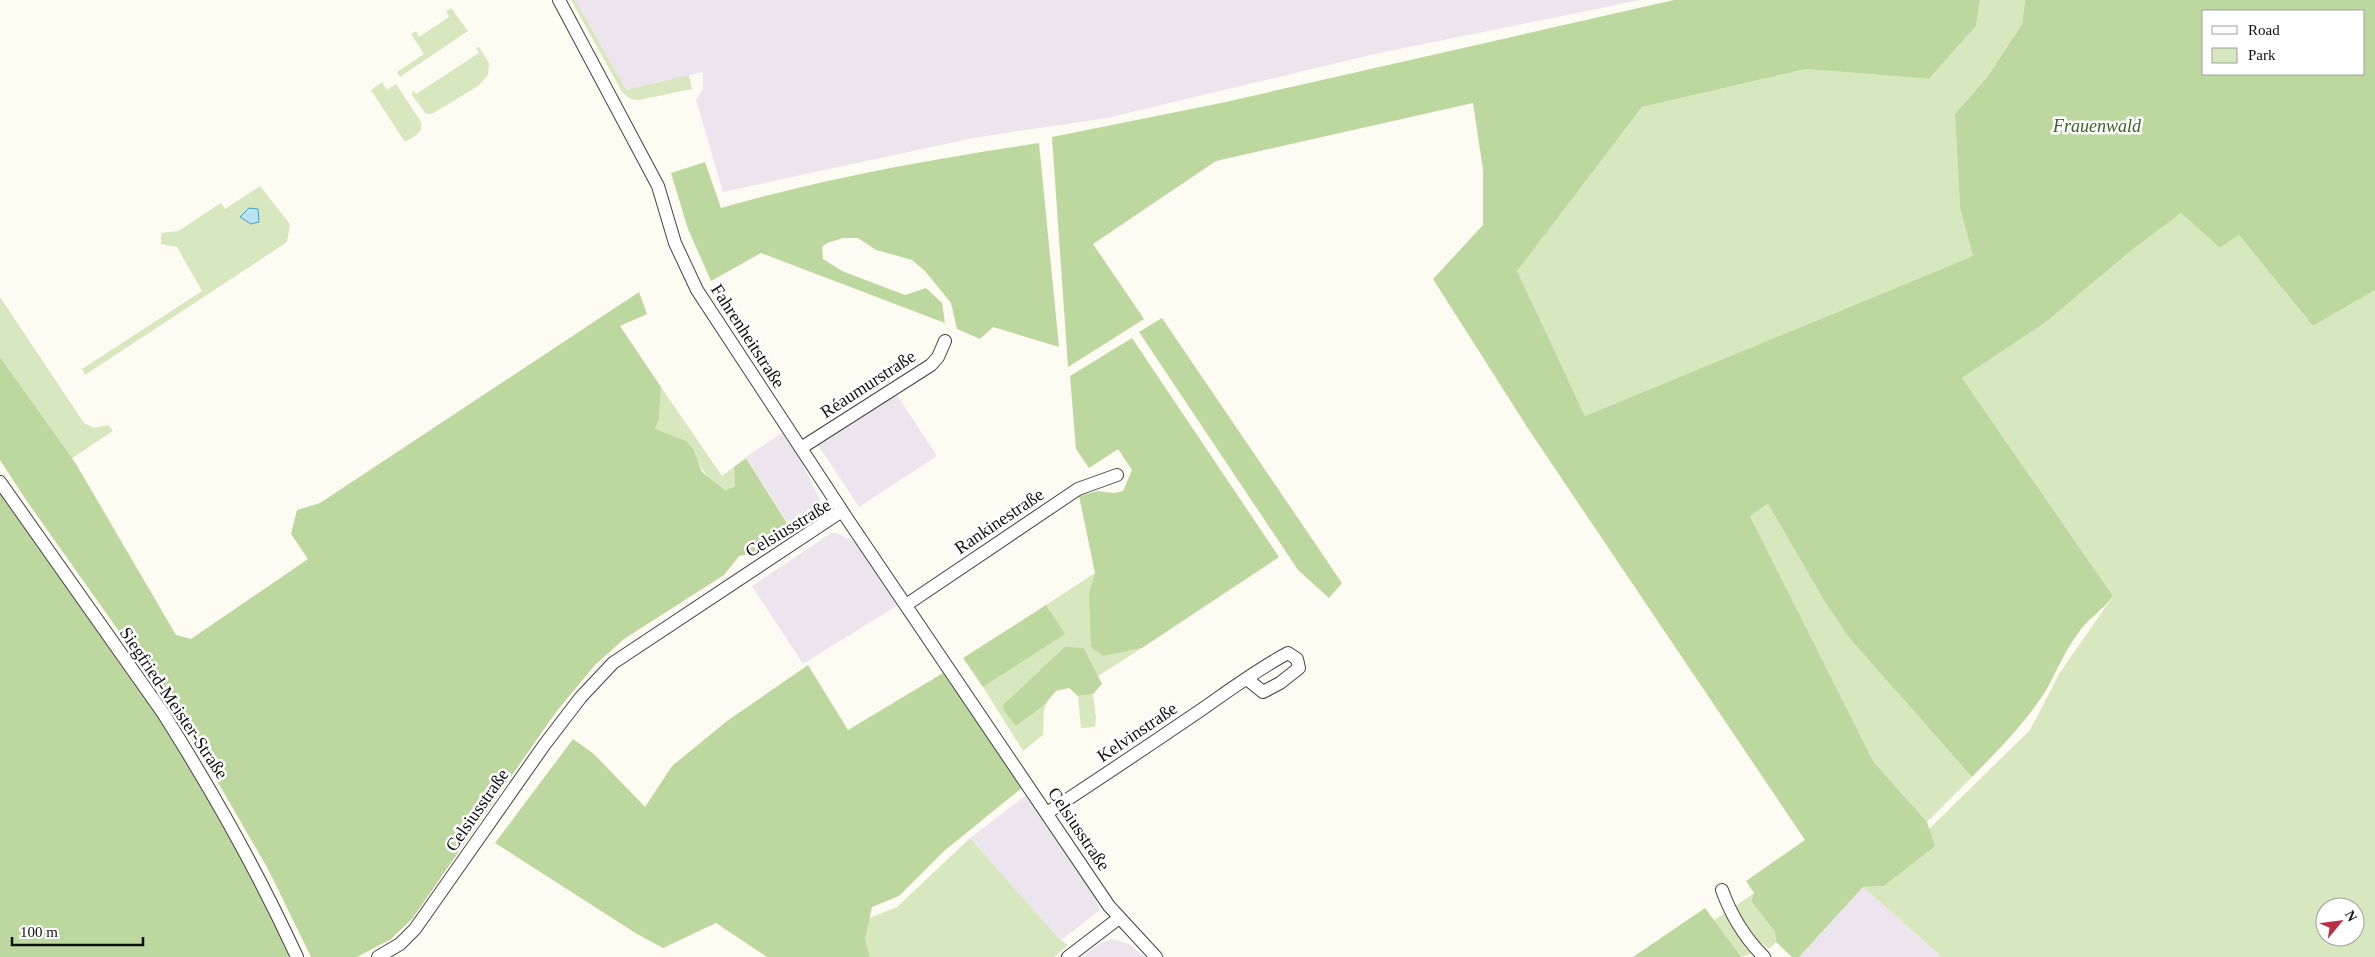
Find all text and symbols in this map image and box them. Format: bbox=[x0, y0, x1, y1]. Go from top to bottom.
legend bbox=[2202, 10, 2365, 75]
text: Road bbox=[2248, 22, 2280, 38]
text: Park bbox=[2248, 47, 2276, 63]
park label: Frauenwald bbox=[2052, 116, 2142, 136]
street label: Fahrenheitstraße bbox=[707, 280, 789, 392]
street label: Réaumurstraße bbox=[817, 346, 919, 422]
street label: Rankinestraße bbox=[951, 484, 1047, 558]
street label: Celsiusstraße bbox=[742, 495, 834, 561]
street label: Siegfried-Meister-Straße bbox=[116, 623, 232, 783]
street label: Kelvinstraße bbox=[1093, 698, 1181, 766]
street label: Celsiusstraße bbox=[441, 765, 513, 855]
street label: Celsiusstraße bbox=[1044, 784, 1114, 874]
north arrow bbox=[2315, 897, 2365, 947]
text: N bbox=[2342, 908, 2360, 924]
scale bar bbox=[12, 914, 144, 946]
text: 100 m bbox=[20, 924, 58, 940]

